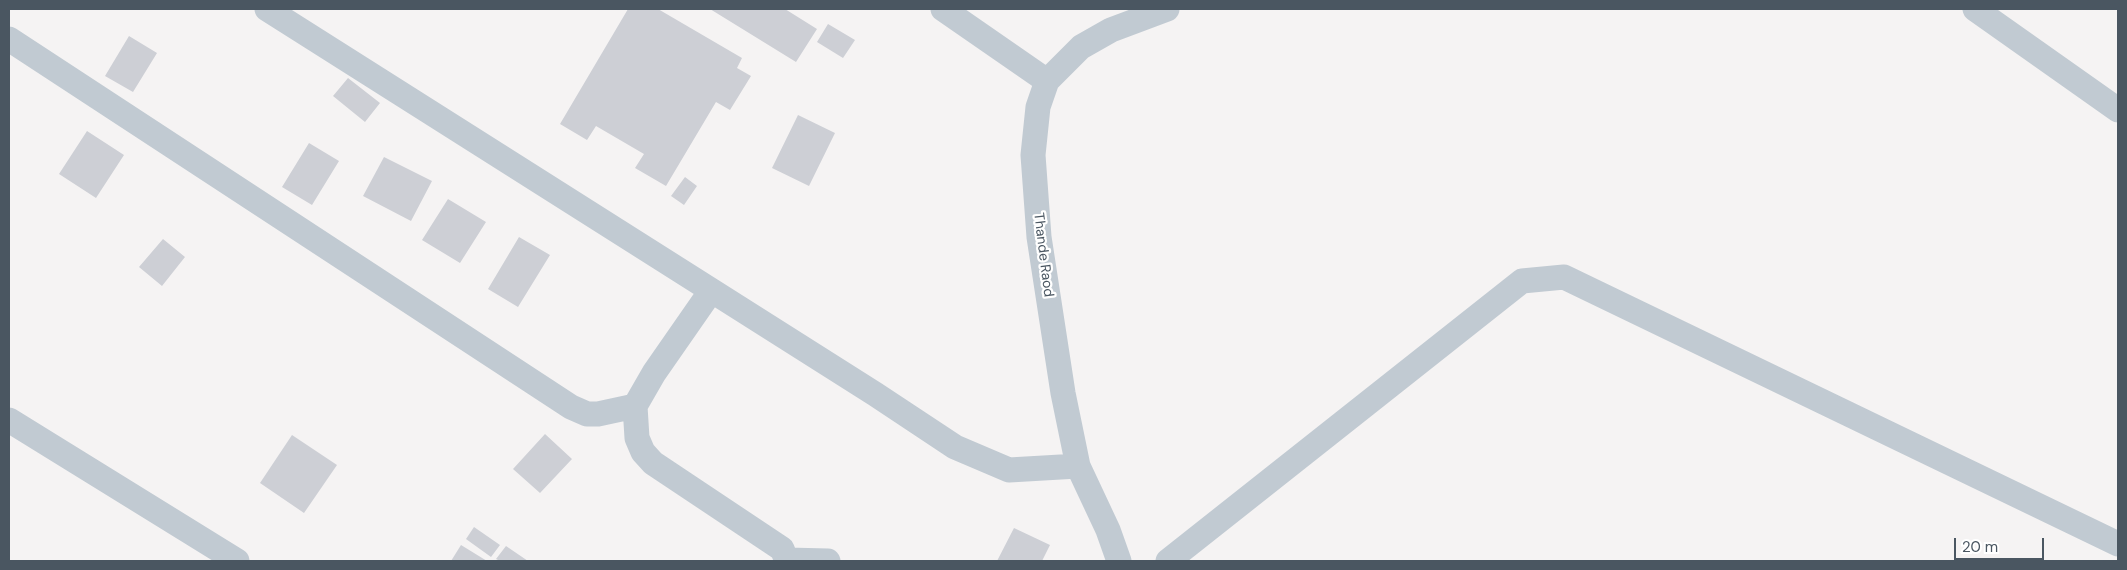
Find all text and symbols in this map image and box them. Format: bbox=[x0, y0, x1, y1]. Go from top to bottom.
street label: Thande Raod bbox=[1029, 212, 1057, 298]
scale bar bbox=[1957, 528, 2047, 560]
text: 20 m bbox=[1962, 537, 1998, 557]

